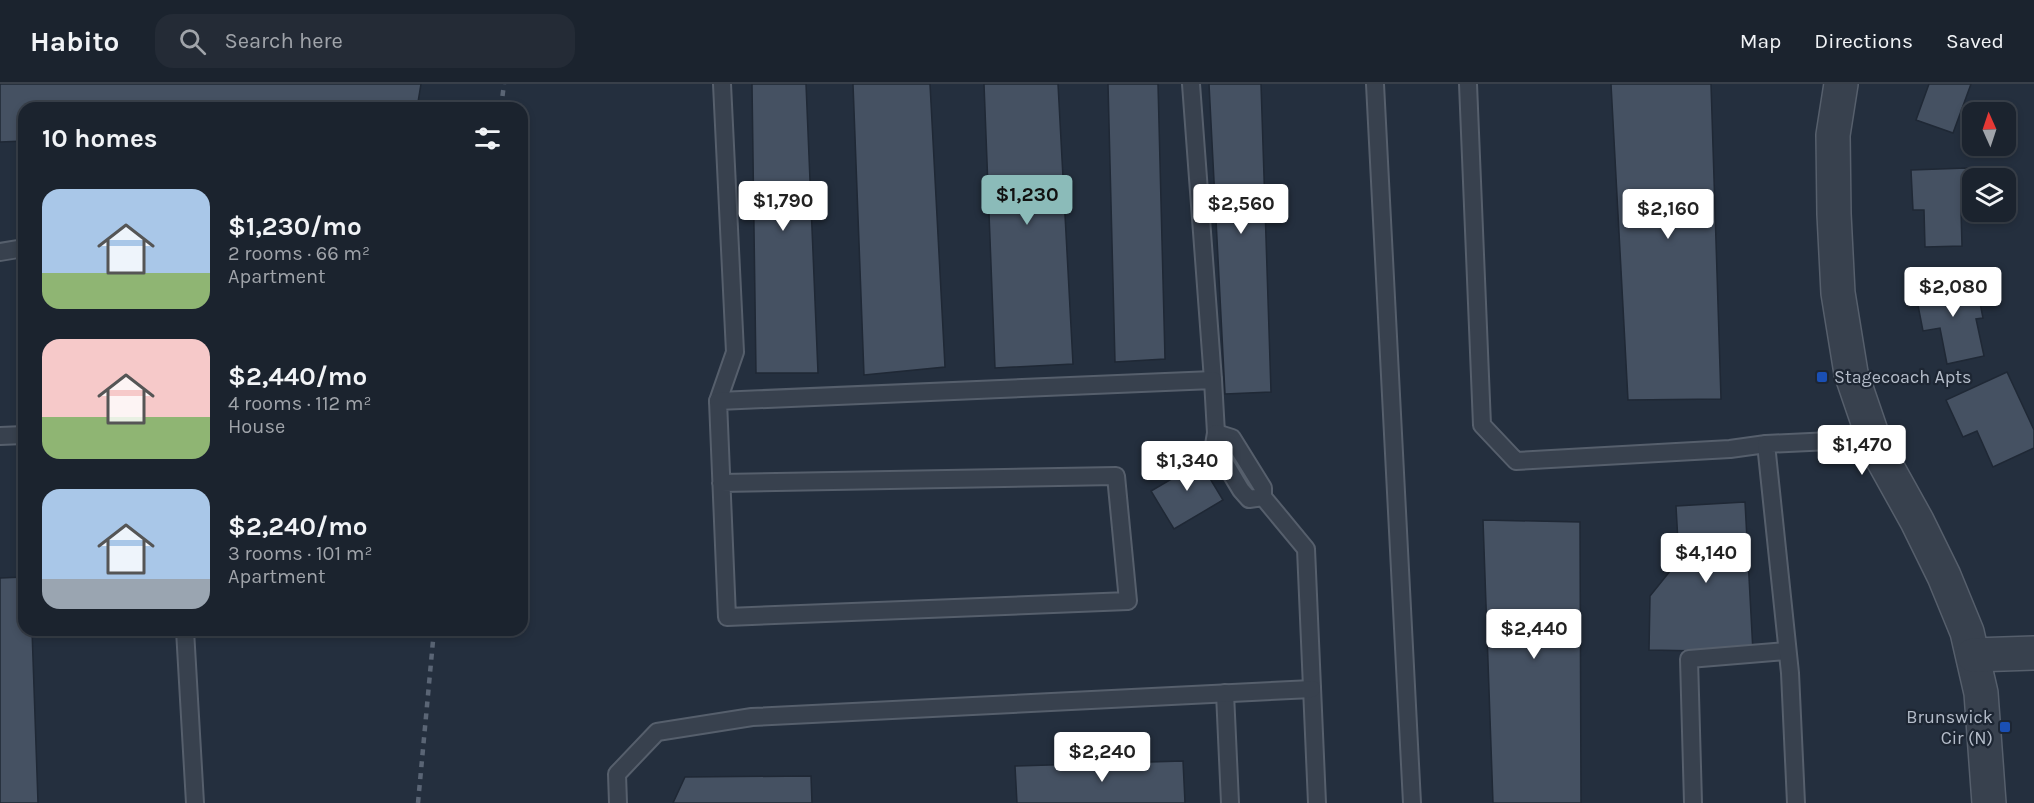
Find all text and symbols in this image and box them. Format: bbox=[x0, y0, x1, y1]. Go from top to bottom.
search box bbox=[155, 14, 575, 68]
text: Habito bbox=[30, 25, 119, 58]
icon: search bbox=[176, 25, 209, 58]
text: Search here bbox=[224, 28, 343, 54]
text: Map bbox=[1740, 29, 1781, 53]
text: Directions bbox=[1814, 29, 1913, 53]
text: Saved bbox=[1946, 29, 2004, 53]
north arrow bbox=[1962, 102, 2016, 156]
map controls bbox=[1962, 102, 2016, 222]
icon: filters bbox=[471, 122, 504, 155]
text: 10 homes bbox=[42, 123, 157, 154]
button: layers bbox=[1962, 168, 2016, 222]
pin: $1,230 bbox=[978, 175, 1076, 226]
pin: $1,790 bbox=[734, 181, 832, 232]
text: $1,230 bbox=[995, 183, 1059, 206]
pin: $2,560 bbox=[1192, 184, 1290, 235]
text: $1,790 bbox=[753, 189, 813, 212]
pin: $2,160 bbox=[1619, 189, 1717, 240]
text: $2,560 bbox=[1207, 192, 1275, 215]
text: $2,160 bbox=[1637, 197, 1699, 220]
text: $1,230/mo bbox=[228, 211, 362, 242]
icon: home bbox=[90, 213, 162, 285]
text: 2 rooms · 66 m² bbox=[228, 242, 370, 265]
text: Apartment bbox=[228, 265, 326, 288]
pin: $2,080 bbox=[1904, 267, 2002, 318]
text: $2,080 bbox=[1918, 275, 1988, 298]
text: $2,440/mo bbox=[228, 361, 367, 392]
icon: home bbox=[90, 363, 162, 435]
place label: Stagecoach Apts bbox=[1834, 366, 1972, 388]
marker: Stagecoach Apts bbox=[1815, 370, 1829, 384]
text: 4 rooms · 112 m² bbox=[228, 392, 372, 415]
text: House bbox=[228, 415, 285, 438]
pin: $1,470 bbox=[1813, 425, 1911, 476]
text: $1,470 bbox=[1832, 433, 1892, 456]
pin: $1,340 bbox=[1138, 441, 1236, 492]
text: $1,340 bbox=[1156, 449, 1218, 472]
text: $2,240/mo bbox=[228, 511, 368, 542]
icon: home bbox=[90, 513, 162, 585]
pin: $4,140 bbox=[1657, 533, 1755, 584]
text: $4,140 bbox=[1675, 541, 1737, 564]
text: 3 rooms · 101 m² bbox=[228, 542, 373, 565]
text: Apartment bbox=[228, 565, 326, 588]
pin: $2,440 bbox=[1485, 609, 1583, 660]
text: $2,440 bbox=[1500, 617, 1568, 640]
place label: Brunswick Cir (N) bbox=[1906, 706, 1993, 749]
marker: Brunswick Cir (N) bbox=[1998, 720, 2012, 734]
pin: $2,240 bbox=[1053, 732, 1151, 783]
text: $2,240 bbox=[1068, 740, 1136, 763]

